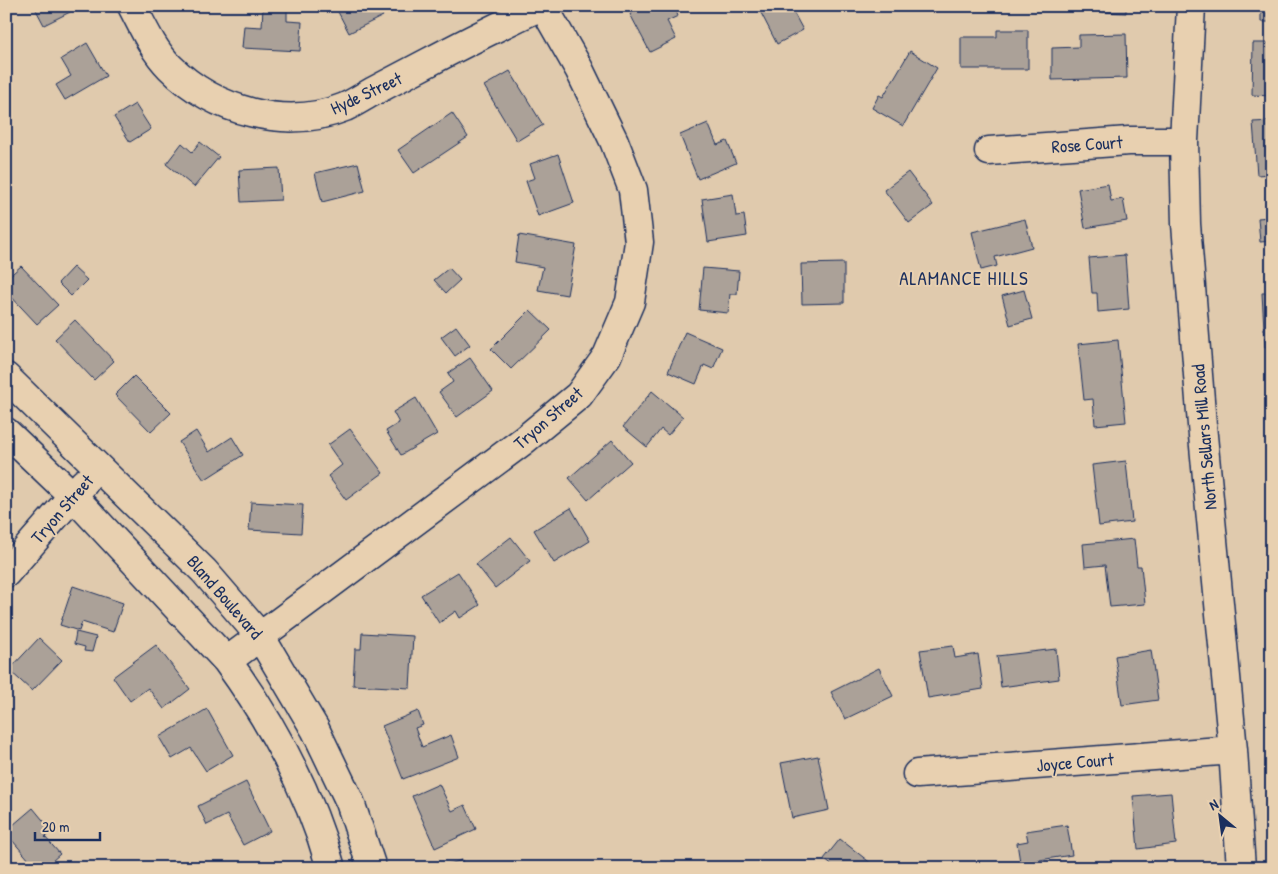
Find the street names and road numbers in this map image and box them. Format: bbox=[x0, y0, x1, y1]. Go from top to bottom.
street label: Hyde Street bbox=[326, 65, 407, 120]
street label: Rose Court bbox=[1051, 129, 1124, 159]
street label: North Sellars Mill Road bbox=[1185, 363, 1223, 511]
street label: Tryon Street bbox=[508, 380, 589, 455]
street label: Tryon Street bbox=[25, 468, 100, 549]
street label: Bland Boulevard bbox=[181, 550, 269, 644]
street label: Joyce Court bbox=[1035, 746, 1115, 778]

